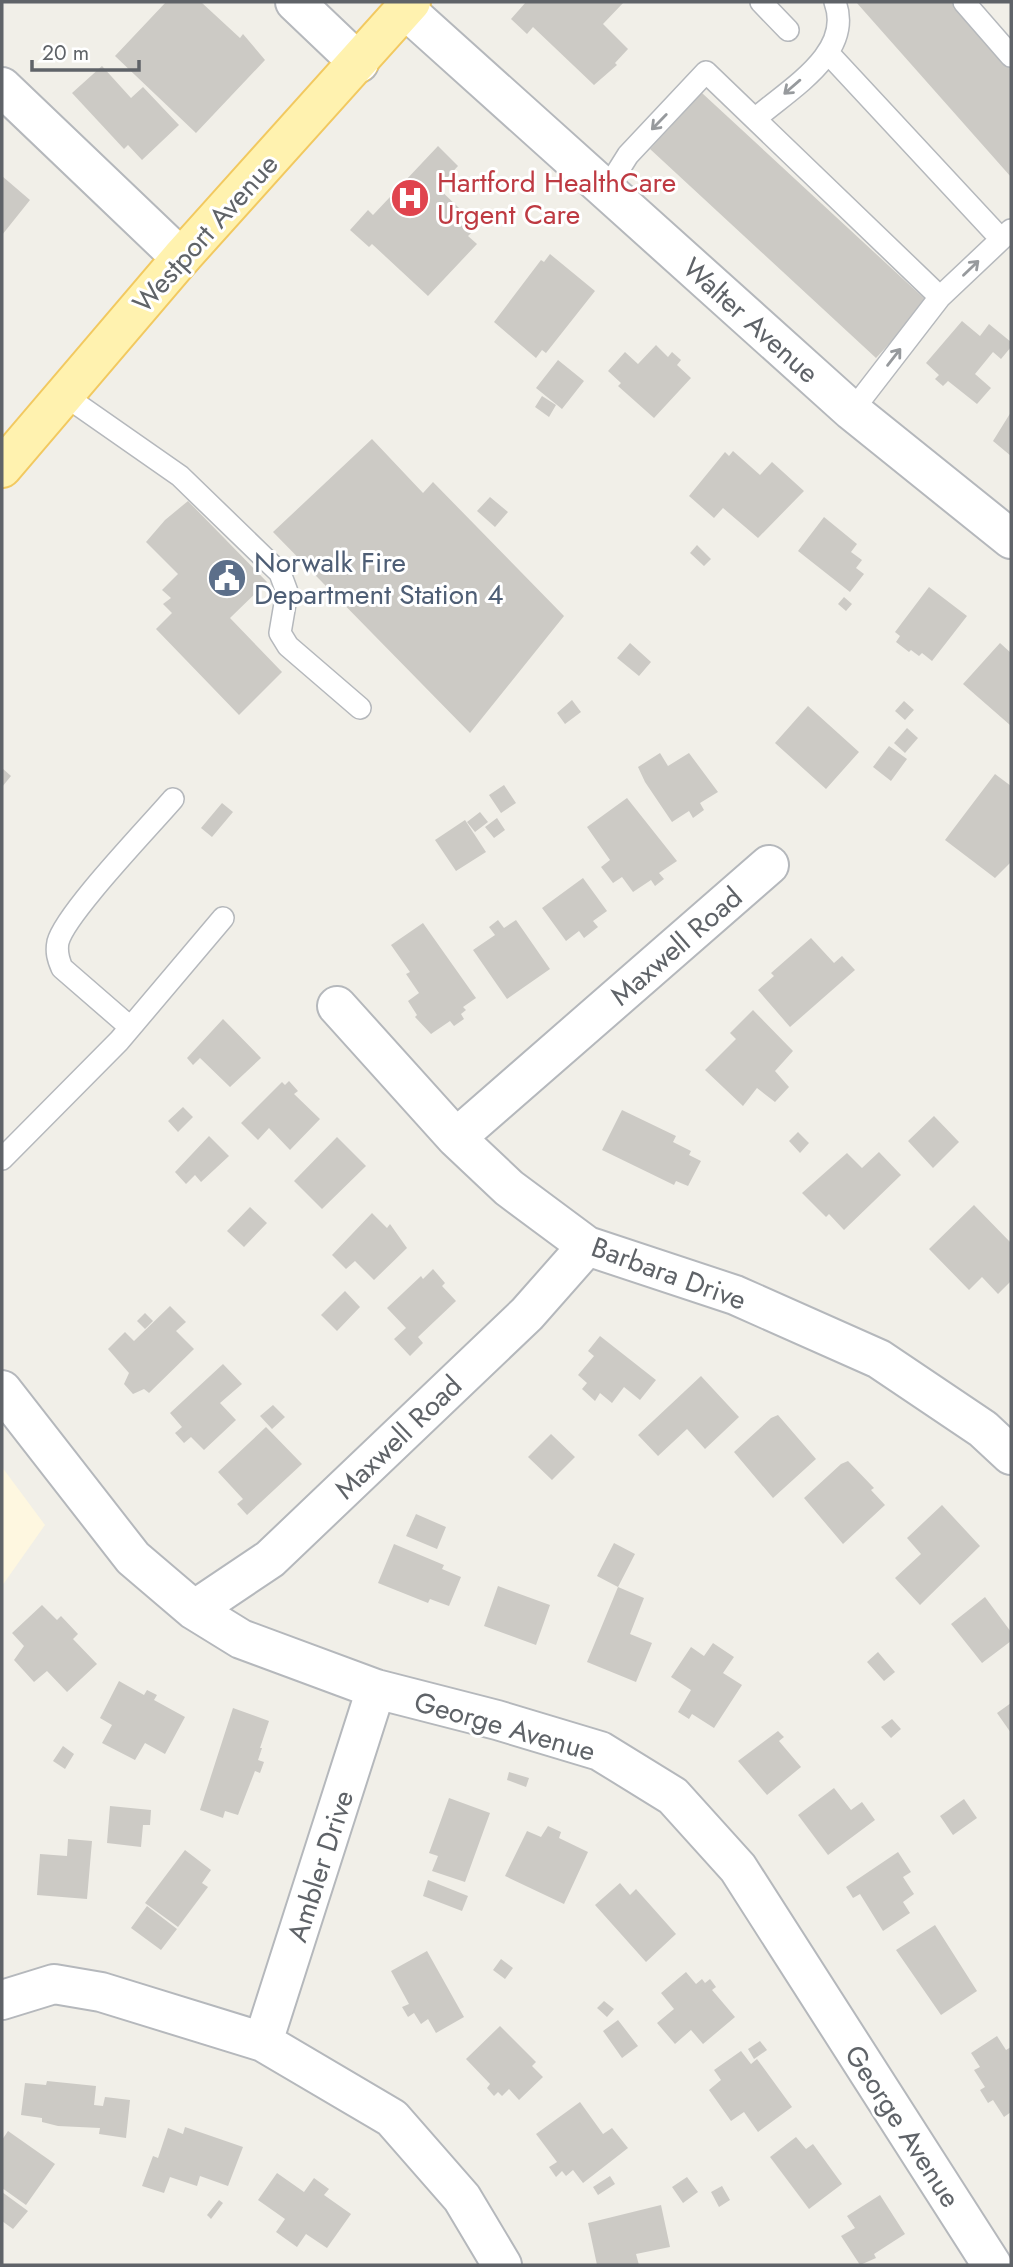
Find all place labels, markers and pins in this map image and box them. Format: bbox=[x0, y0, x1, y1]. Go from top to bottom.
place label: Hartford HealthCare Urgent Care bbox=[437, 162, 676, 235]
hospital icon: Hartford HealthCare Urgent Care bbox=[389, 177, 431, 219]
place label: Norwalk Fire Department Station 4 bbox=[254, 542, 504, 615]
public building icon: Norwalk Fire Department Station 4 bbox=[206, 557, 248, 599]

